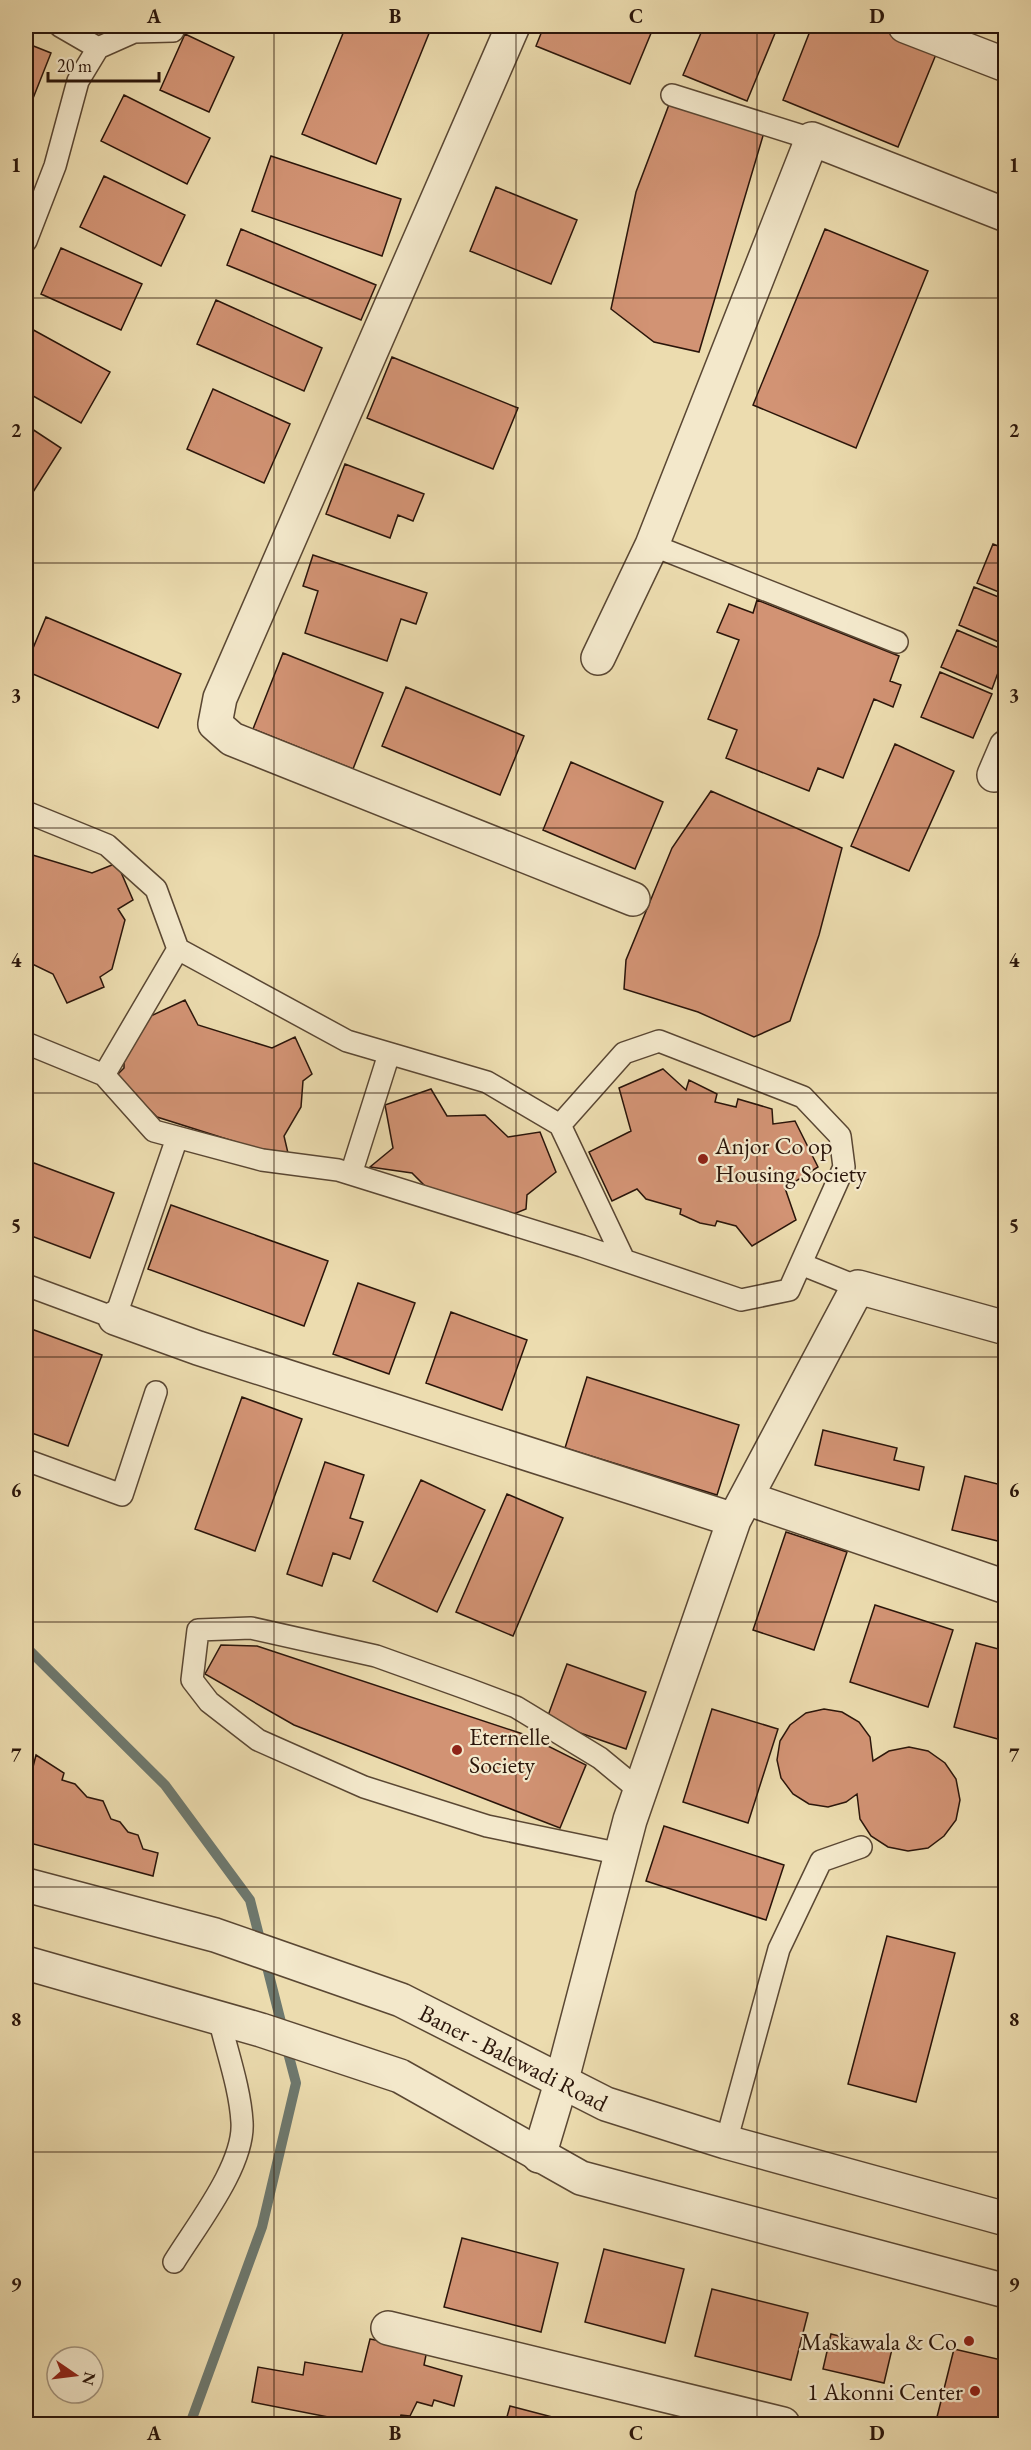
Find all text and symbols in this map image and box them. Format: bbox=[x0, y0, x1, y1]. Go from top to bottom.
text: A bbox=[146, 3, 162, 29]
text: B bbox=[389, 3, 401, 29]
text: C bbox=[629, 3, 643, 29]
text: D bbox=[869, 3, 885, 29]
scale bar bbox=[48, 45, 159, 83]
text: 20 m bbox=[57, 54, 92, 77]
text: 1 bbox=[11, 152, 21, 178]
text: 1 bbox=[1009, 152, 1019, 178]
text: 2 bbox=[11, 417, 22, 443]
text: 2 bbox=[1009, 417, 1020, 443]
text: 3 bbox=[11, 682, 21, 708]
text: 3 bbox=[1009, 682, 1019, 708]
text: 4 bbox=[11, 947, 22, 973]
text: 4 bbox=[1009, 947, 1020, 973]
place label: Anjor Co op Housing Society bbox=[714, 1130, 867, 1189]
marker: Anjor Co op Housing Society bbox=[696, 1152, 710, 1166]
text: 5 bbox=[11, 1212, 21, 1238]
text: 5 bbox=[1009, 1212, 1019, 1238]
text: 6 bbox=[11, 1477, 22, 1503]
text: 6 bbox=[1009, 1477, 1020, 1503]
place label: Eternelle Society bbox=[469, 1721, 550, 1780]
text: 7 bbox=[11, 1742, 22, 1768]
text: 7 bbox=[1009, 1742, 1020, 1768]
marker: Eternelle Society bbox=[450, 1743, 464, 1757]
street label: Baner - Balewadi Road bbox=[414, 1996, 614, 2118]
text: 8 bbox=[11, 2006, 21, 2032]
text: 8 bbox=[1009, 2006, 1019, 2032]
text: 9 bbox=[11, 2271, 22, 2297]
text: 9 bbox=[1009, 2271, 1020, 2297]
place label: Maskawala & Co bbox=[801, 2326, 957, 2357]
marker: Maskawala & Co bbox=[962, 2334, 976, 2348]
north arrow bbox=[45, 2345, 105, 2405]
text: N bbox=[77, 2370, 101, 2387]
place label: 1 Akonni Center bbox=[807, 2376, 963, 2407]
marker: 1 Akonni Center bbox=[968, 2384, 982, 2398]
text: A bbox=[146, 2420, 162, 2446]
text: B bbox=[389, 2420, 401, 2446]
text: C bbox=[629, 2420, 643, 2446]
text: D bbox=[869, 2420, 885, 2446]

